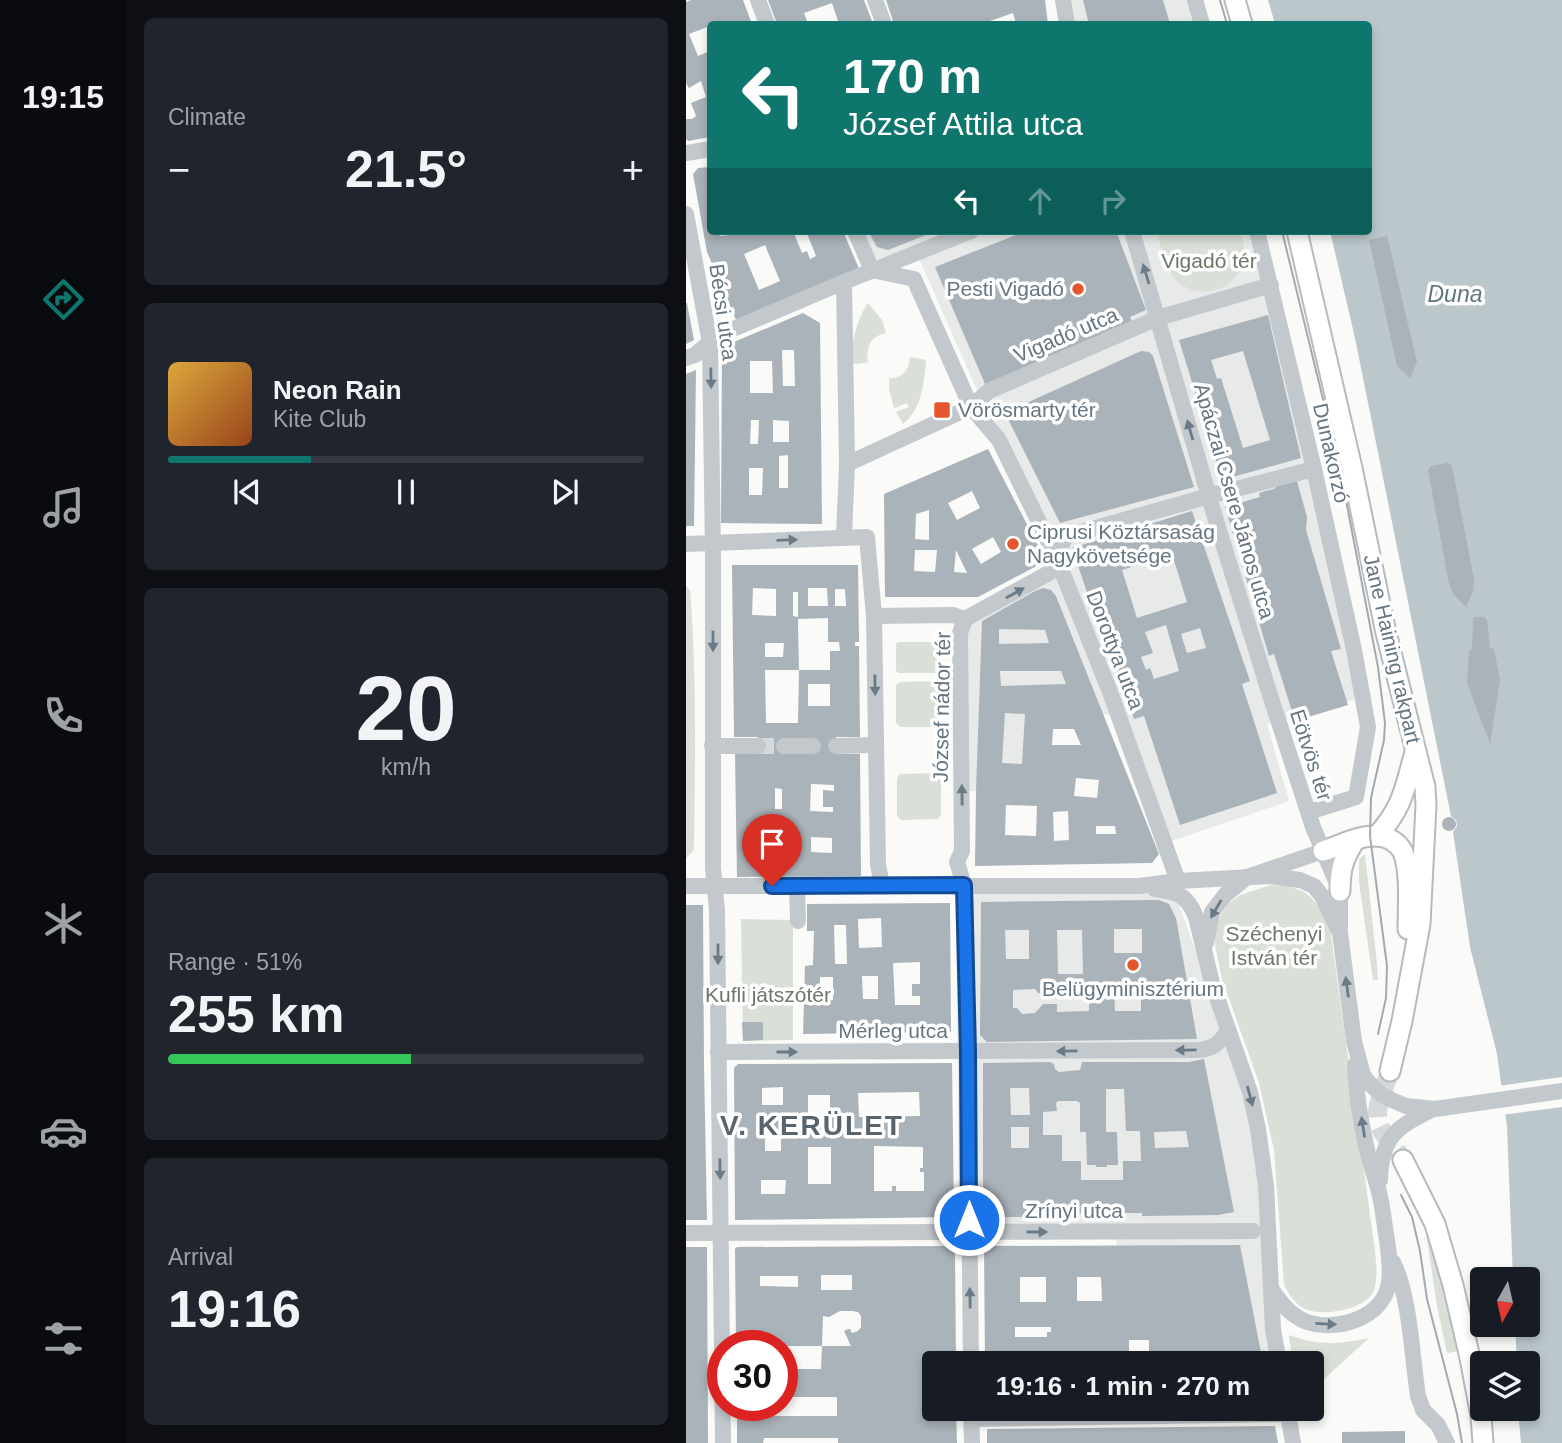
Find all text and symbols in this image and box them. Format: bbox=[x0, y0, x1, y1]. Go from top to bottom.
icon: left bbox=[728, 49, 819, 140]
text: 170 m bbox=[843, 49, 982, 103]
text: 19:15 bbox=[22, 79, 104, 115]
text: Climate bbox=[168, 104, 246, 130]
text: József Attila utca bbox=[843, 106, 1083, 142]
text: 21.5° bbox=[345, 140, 467, 198]
text: − bbox=[168, 149, 190, 191]
text: + bbox=[622, 149, 644, 191]
icon: left bbox=[948, 182, 986, 220]
icon: ahead bbox=[1021, 182, 1059, 220]
icon: right bbox=[1094, 182, 1132, 220]
park label: Vigadó tér bbox=[1161, 249, 1257, 272]
street label: Bécsi utca bbox=[705, 262, 742, 362]
one-way arrow bbox=[1140, 263, 1150, 284]
icon: directions bbox=[39, 275, 88, 324]
place label: Pesti Vigadó bbox=[946, 277, 1064, 300]
marker: Pesti Vigadó bbox=[1070, 281, 1086, 297]
water label: Duna bbox=[1428, 281, 1482, 307]
street label: Vigadó utca bbox=[1010, 302, 1121, 367]
one-way arrow bbox=[705, 367, 716, 389]
text: Neon Rain bbox=[273, 375, 402, 405]
street label: Apáczai Csere János utca bbox=[1190, 380, 1279, 622]
place label: Vörösmarty tér bbox=[958, 398, 1096, 421]
marker: Vörösmarty tér bbox=[932, 400, 952, 420]
street label: Dunakorzó bbox=[1309, 401, 1354, 505]
text: Kite Club bbox=[273, 406, 366, 432]
one-way arrow bbox=[1185, 419, 1195, 440]
icon: previous bbox=[228, 473, 266, 511]
icon: pause bbox=[387, 473, 425, 511]
icon: next bbox=[546, 473, 584, 511]
icon: music bbox=[39, 483, 88, 532]
place label: Ciprusi Köztársaság Nagykövetsége bbox=[1027, 520, 1215, 567]
one-way arrow bbox=[776, 534, 798, 545]
marker: Ciprusi Köztársaság Nagykövetsége bbox=[1005, 536, 1021, 552]
street label: Jane Haining rakpart bbox=[1359, 552, 1426, 746]
one-way arrow bbox=[1005, 587, 1024, 599]
street label: Dorottya utca bbox=[1082, 587, 1149, 713]
one-way arrow bbox=[707, 630, 719, 652]
street label: József nádor tér bbox=[929, 632, 954, 782]
text: 20 bbox=[355, 658, 457, 759]
one-way arrow bbox=[869, 674, 881, 696]
icon: phone bbox=[39, 691, 88, 740]
street label: Eötvös tér bbox=[1286, 706, 1337, 803]
text: km/h bbox=[381, 754, 431, 780]
one-way arrow bbox=[956, 783, 968, 805]
pin bbox=[742, 814, 802, 886]
icon: arrive bbox=[753, 825, 791, 863]
icon: climate bbox=[39, 899, 88, 948]
one-way arrow bbox=[1210, 900, 1222, 919]
park label: Széchenyi István tér bbox=[1226, 922, 1322, 969]
one-way arrow bbox=[712, 943, 723, 965]
text: Range · 51% bbox=[168, 949, 302, 975]
marker: Belügyminisztérium bbox=[1125, 957, 1141, 973]
one-way arrow bbox=[1341, 976, 1352, 998]
place label: Belügyminisztérium bbox=[1042, 977, 1224, 1000]
park label: Kufli játszótér bbox=[705, 983, 831, 1006]
text: 255 km bbox=[168, 985, 344, 1043]
street label: Mérleg utca bbox=[838, 1019, 948, 1042]
one-way arrow bbox=[1174, 1044, 1196, 1056]
one-way arrow bbox=[1056, 1045, 1078, 1057]
one-way arrow bbox=[776, 1046, 798, 1058]
one-way arrow bbox=[1245, 1085, 1256, 1107]
icon: car bbox=[39, 1107, 88, 1156]
district label: V. KERÜLET bbox=[720, 1110, 904, 1141]
one-way arrow bbox=[1357, 1116, 1368, 1138]
one-way arrow bbox=[714, 1159, 726, 1181]
position arrow bbox=[932, 1183, 1006, 1257]
street label: Zrínyi utca bbox=[1025, 1199, 1123, 1222]
one-way arrow bbox=[1027, 1226, 1049, 1238]
text: Arrival bbox=[168, 1244, 233, 1270]
north arrow bbox=[1470, 1267, 1540, 1337]
map controls bbox=[1470, 1267, 1540, 1421]
text: 19:16 bbox=[168, 1280, 301, 1338]
one-way arrow bbox=[964, 1286, 976, 1308]
icon: filters bbox=[39, 1314, 88, 1363]
one-way arrow bbox=[1315, 1319, 1337, 1330]
speed limit sign: 30 bbox=[707, 1330, 798, 1421]
button: layers bbox=[1470, 1351, 1540, 1421]
text: 19:16 · 1 min · 270 m bbox=[996, 1371, 1250, 1401]

